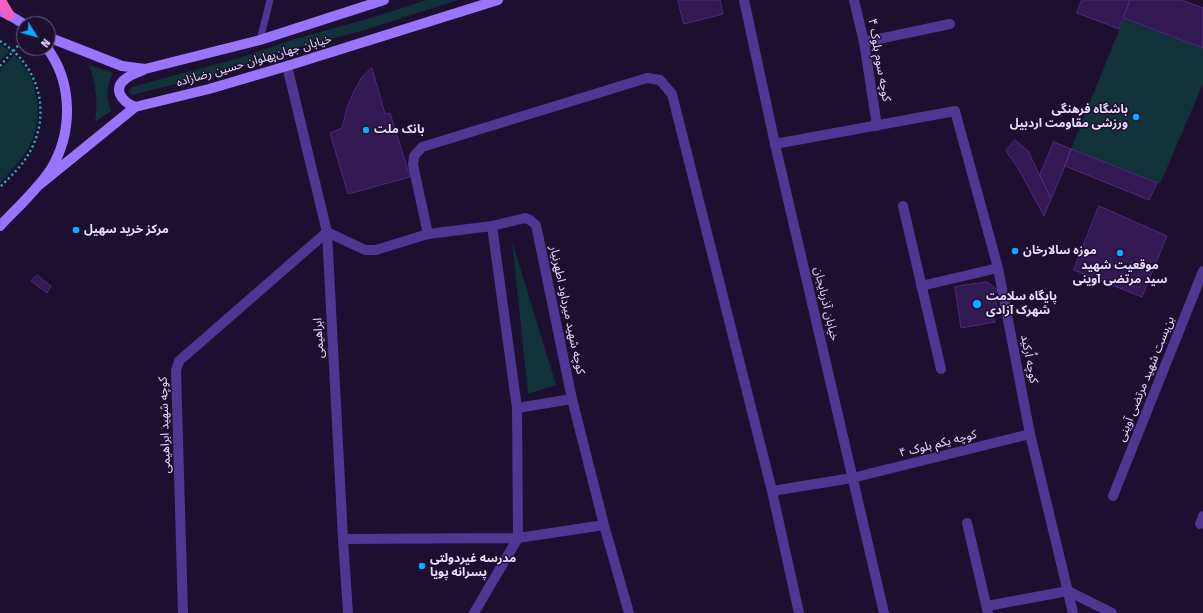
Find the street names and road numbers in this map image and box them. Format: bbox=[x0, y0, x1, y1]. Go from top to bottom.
street label: کوچه سوم بلوک ۴ bbox=[865, 17, 893, 103]
street label: خیابان جهان‌پهلوان حسین رضا‌زاده bbox=[175, 32, 333, 90]
street label: کوچه شهید میرداود اطهرنیار bbox=[546, 244, 588, 376]
street label: خیابان آذربایجان bbox=[811, 266, 841, 342]
street label: بن‌بست شهید مرتضی آوینی bbox=[1114, 314, 1178, 444]
street label: ابراهیمی bbox=[311, 317, 327, 359]
street label: کوچه اُرکید bbox=[1017, 333, 1041, 385]
street label: کوچه شهید ابراهیمی bbox=[156, 376, 174, 474]
street label: کوچه یکم بلوک ۴ bbox=[898, 427, 978, 461]

